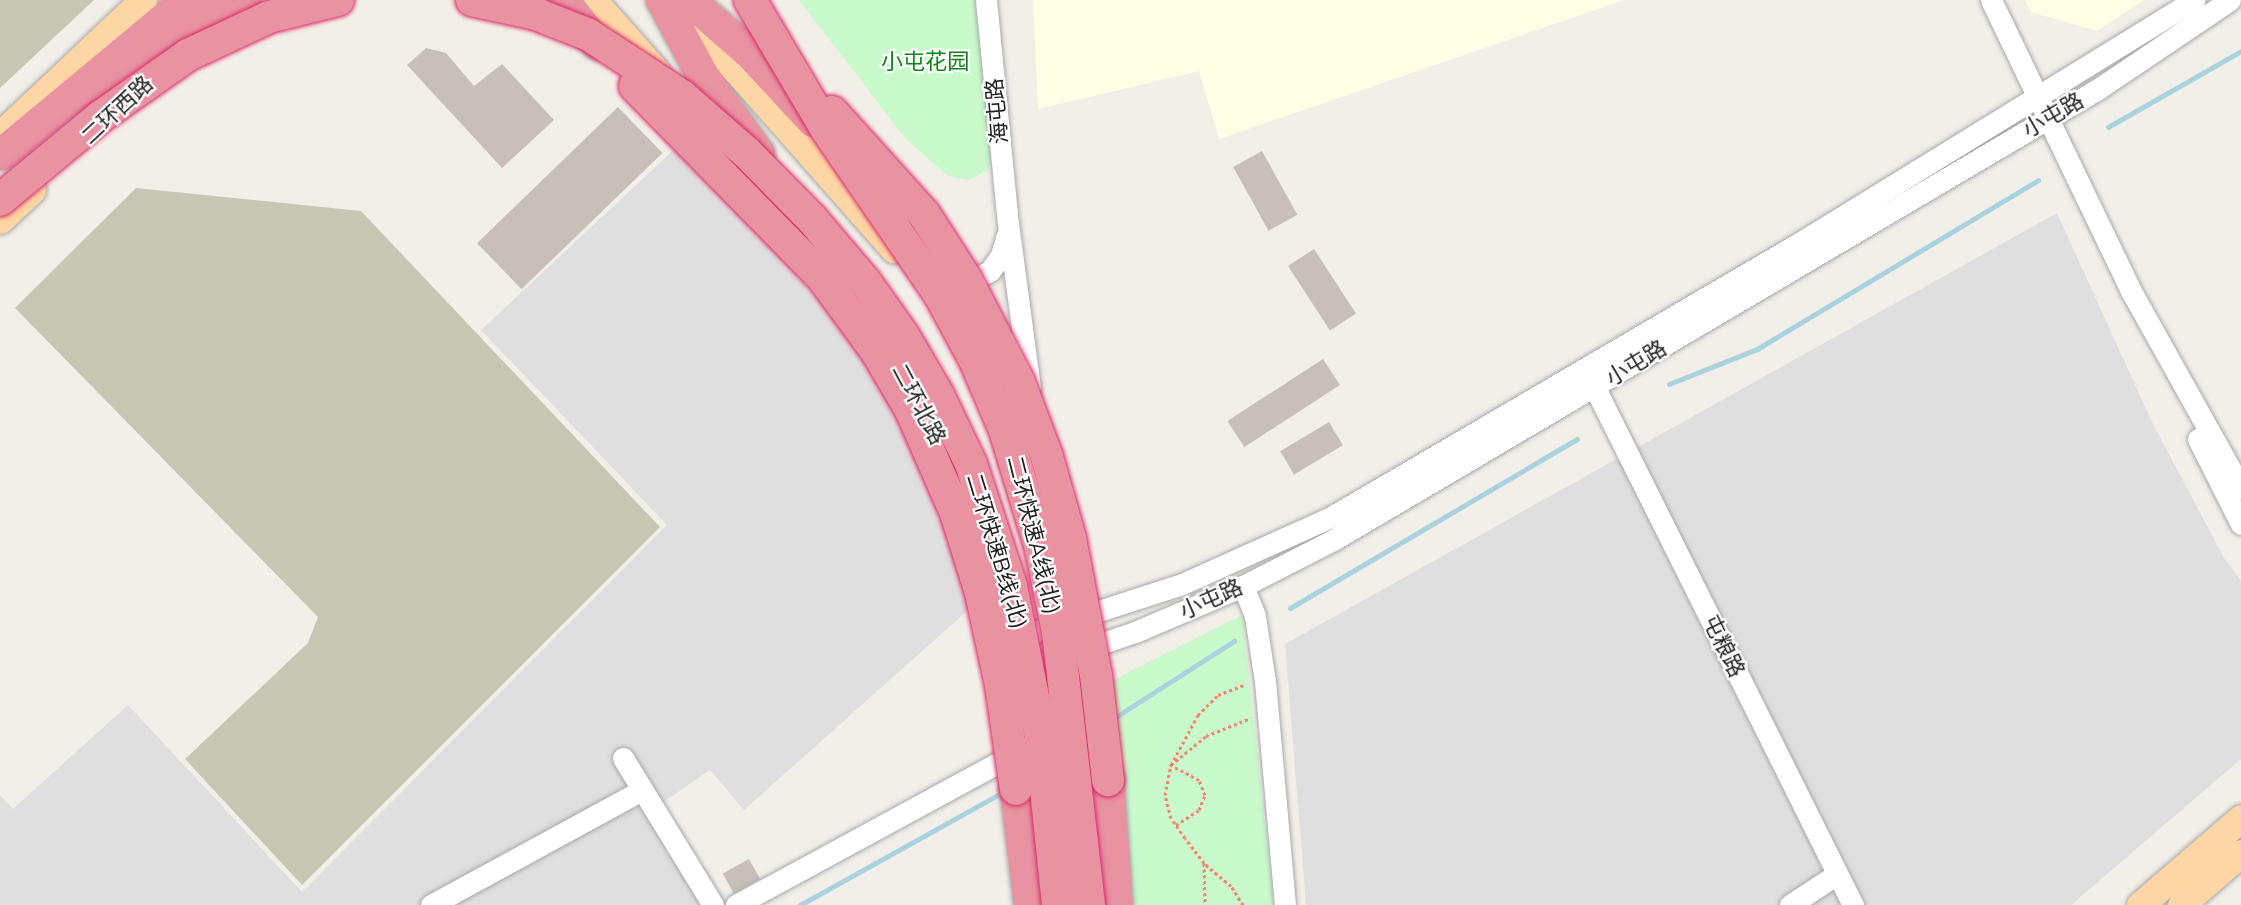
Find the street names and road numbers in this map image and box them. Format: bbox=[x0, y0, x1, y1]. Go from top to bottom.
street label: 二环西路 bbox=[76, 70, 158, 150]
street label: 海屯路 bbox=[981, 77, 1013, 145]
street label: 小屯路 bbox=[2018, 87, 2088, 143]
street label: 小屯路 bbox=[1601, 335, 1671, 391]
street label: 二环北路 bbox=[887, 359, 951, 449]
street label: 二环快速A线(北) bbox=[1002, 453, 1066, 617]
street label: 二环快速B线(北) bbox=[961, 470, 1033, 632]
street label: 小屯路 bbox=[1175, 574, 1247, 624]
street label: 屯粮路 bbox=[1698, 611, 1750, 681]

